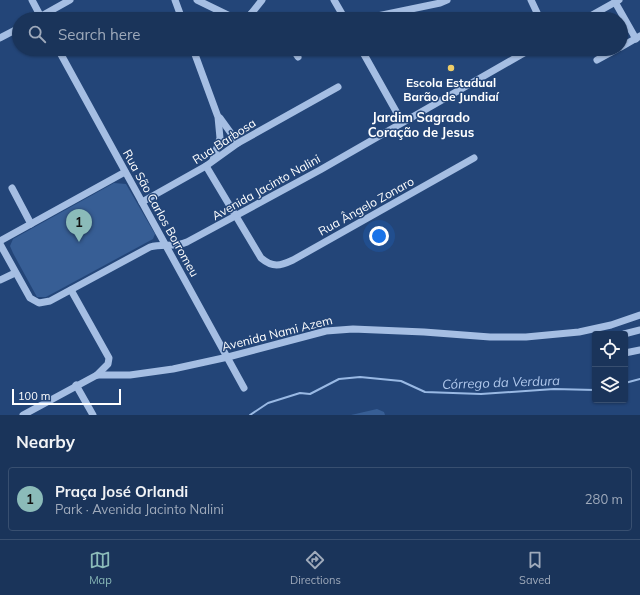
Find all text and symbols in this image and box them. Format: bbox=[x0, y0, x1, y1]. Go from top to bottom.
search box bbox=[12, 12, 628, 56]
icon: search bbox=[26, 23, 48, 45]
text: Search here bbox=[58, 25, 140, 44]
marker: Escola Estadual Barão de Jundiaí bbox=[446, 63, 456, 73]
place label: Escola Estadual Barão de Jundiaí bbox=[403, 75, 500, 104]
district label: Jardim Sagrado Coração de Jesus bbox=[368, 109, 474, 140]
street label: Rua Barbosa bbox=[190, 115, 258, 167]
street label: Rua São Carlos Borromeu bbox=[120, 147, 202, 279]
street label: Avenida Jacinto Nalini bbox=[209, 151, 323, 223]
street label: Rua Ângelo Zonaro bbox=[315, 173, 417, 239]
pin: 1 bbox=[66, 209, 92, 242]
your location bbox=[369, 226, 389, 246]
street label: Avenida Nami Azem bbox=[220, 312, 334, 354]
map controls bbox=[592, 331, 628, 403]
button: locate bbox=[592, 331, 628, 367]
button: layers bbox=[592, 367, 628, 403]
water label: Córrego da Verdura bbox=[442, 372, 560, 392]
scale bar bbox=[12, 387, 121, 406]
text: 100 m bbox=[18, 389, 50, 403]
text: Nearby bbox=[16, 431, 75, 452]
text: Praça José Orlandi bbox=[55, 482, 188, 501]
text: 1 bbox=[26, 491, 34, 507]
text: 280 m bbox=[585, 491, 623, 507]
text: Park · Avenida Jacinto Nalini bbox=[55, 501, 224, 517]
tab: Map bbox=[89, 549, 112, 587]
tab: Directions bbox=[290, 549, 341, 587]
tab: Saved bbox=[519, 549, 551, 587]

